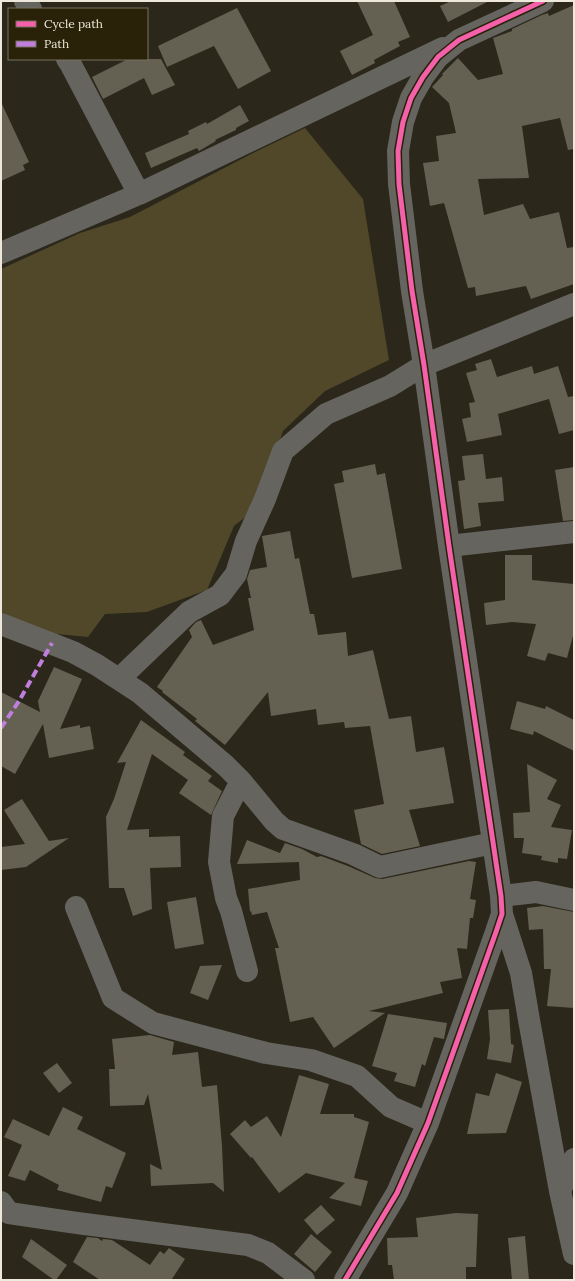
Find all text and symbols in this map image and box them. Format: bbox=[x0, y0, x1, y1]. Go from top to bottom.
legend bbox=[8, 8, 148, 60]
text: Cycle path bbox=[44, 16, 103, 31]
text: Path bbox=[44, 36, 69, 51]

